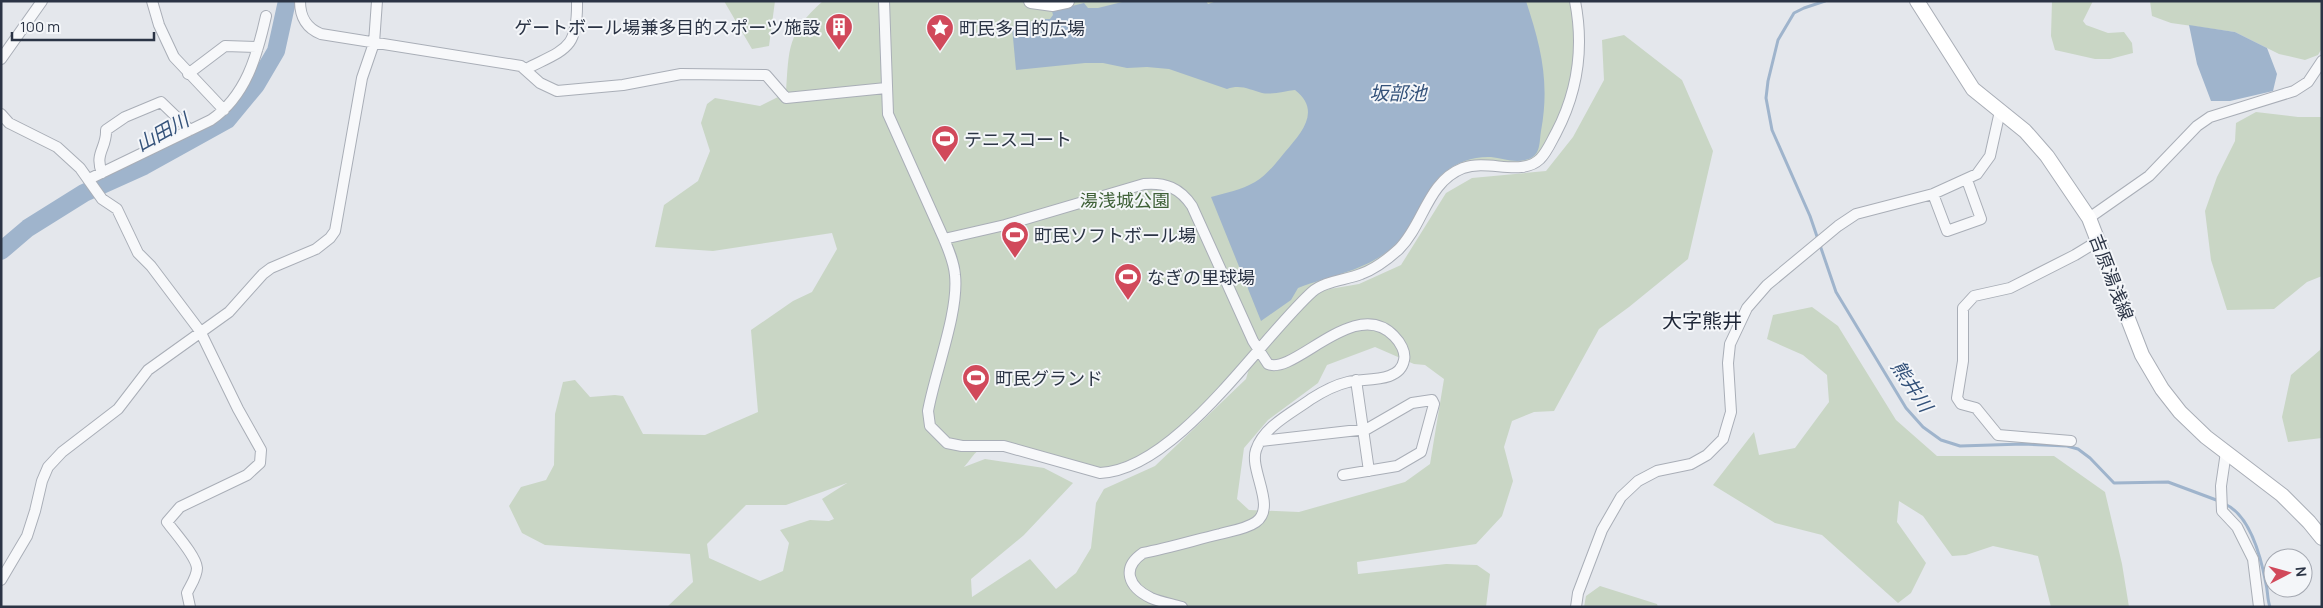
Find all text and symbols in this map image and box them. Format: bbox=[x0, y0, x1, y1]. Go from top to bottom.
scale bar bbox=[12, 10, 155, 42]
building icon: ゲートボール場兼多目的スポーツ施設 bbox=[824, 12, 854, 51]
place icon: 町民多目的広場 bbox=[925, 13, 955, 52]
place label: ゲートボール場兼多目的スポーツ施設 bbox=[514, 15, 820, 39]
text: 100 m bbox=[20, 16, 60, 37]
place label: 町民多目的広場 bbox=[959, 16, 1085, 40]
water label: 坂部池 bbox=[1369, 80, 1428, 106]
water label: 山田川 bbox=[131, 106, 195, 157]
sports icon: テニスコート bbox=[930, 124, 960, 163]
place label: テニスコート bbox=[964, 127, 1072, 151]
park label: 湯浅城公園 bbox=[1080, 188, 1170, 212]
sports icon: 町民ソフトボール場 bbox=[1000, 220, 1030, 259]
place label: 町民ソフトボール場 bbox=[1034, 223, 1196, 247]
street label: 吉原湯浅線 bbox=[2085, 231, 2139, 323]
sports icon: なぎの里球場 bbox=[1113, 262, 1143, 301]
place label: なぎの里球場 bbox=[1147, 265, 1255, 289]
district label: 大字熊井 bbox=[1662, 307, 1742, 334]
water label: 熊井川 bbox=[1885, 355, 1940, 419]
sports icon: 町民グランド bbox=[961, 363, 991, 402]
place label: 町民グランド bbox=[995, 366, 1103, 390]
north arrow bbox=[2263, 548, 2313, 598]
text: N bbox=[2291, 566, 2311, 578]

